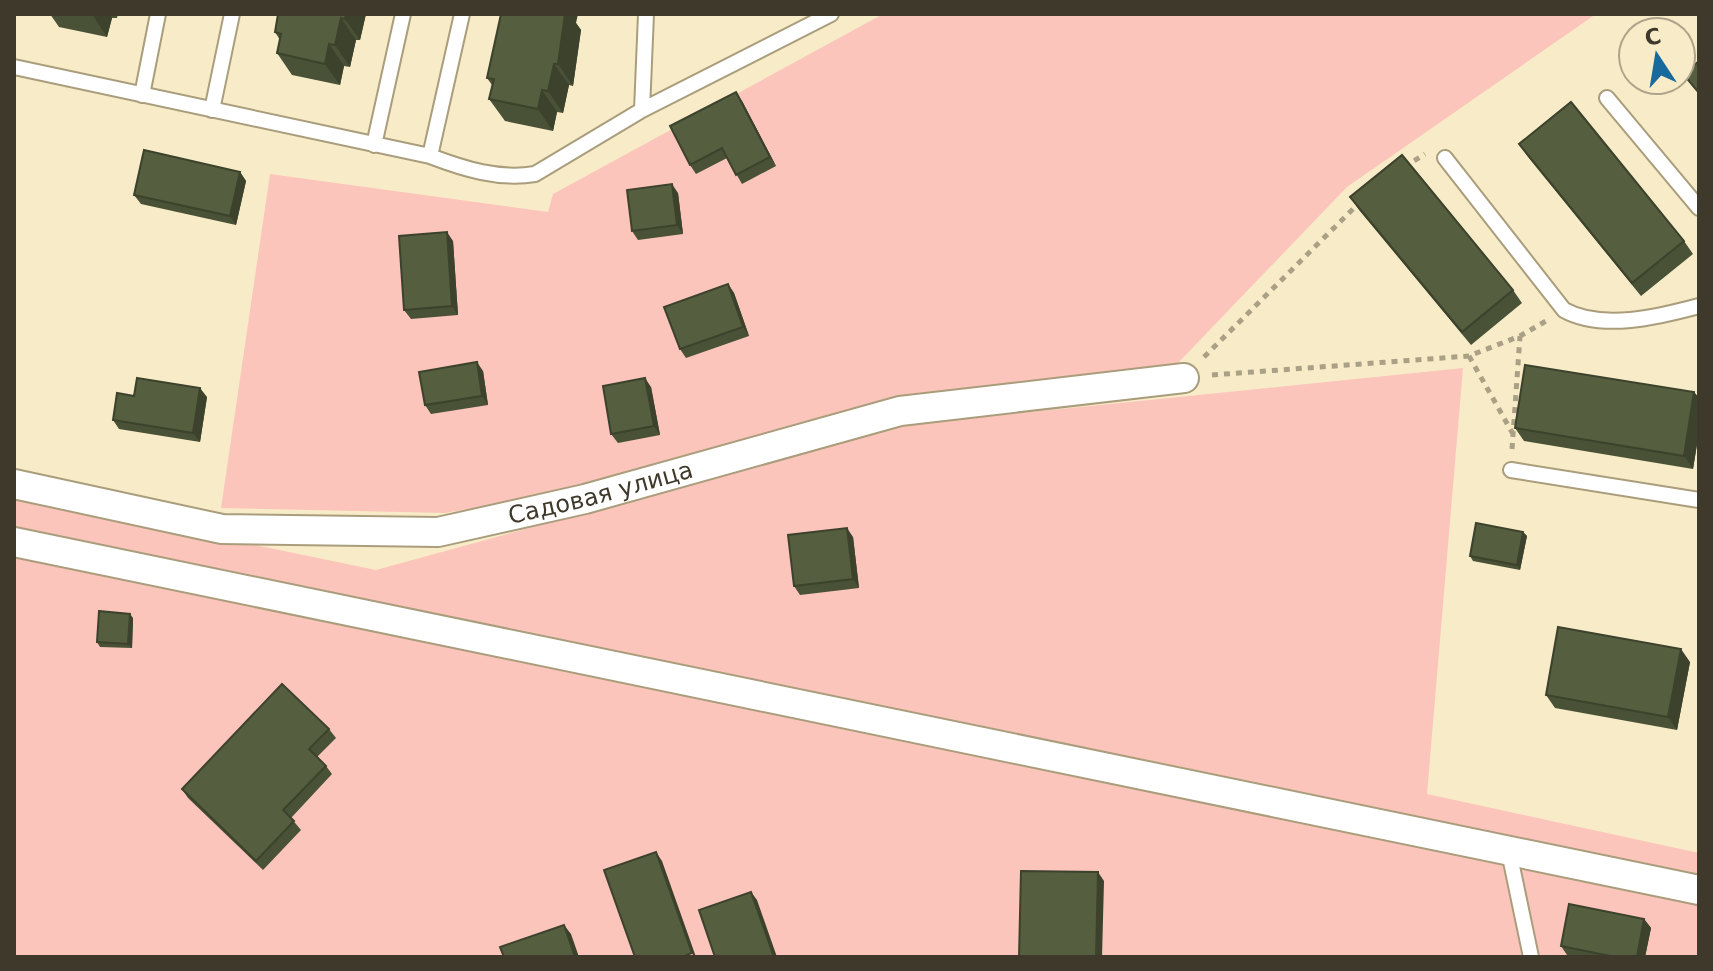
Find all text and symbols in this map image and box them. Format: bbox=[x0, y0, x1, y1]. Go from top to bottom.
north arrow bbox=[1617, 16, 1697, 96]
text: С bbox=[1642, 23, 1663, 51]
street label: Садовая улица bbox=[505, 456, 696, 530]

